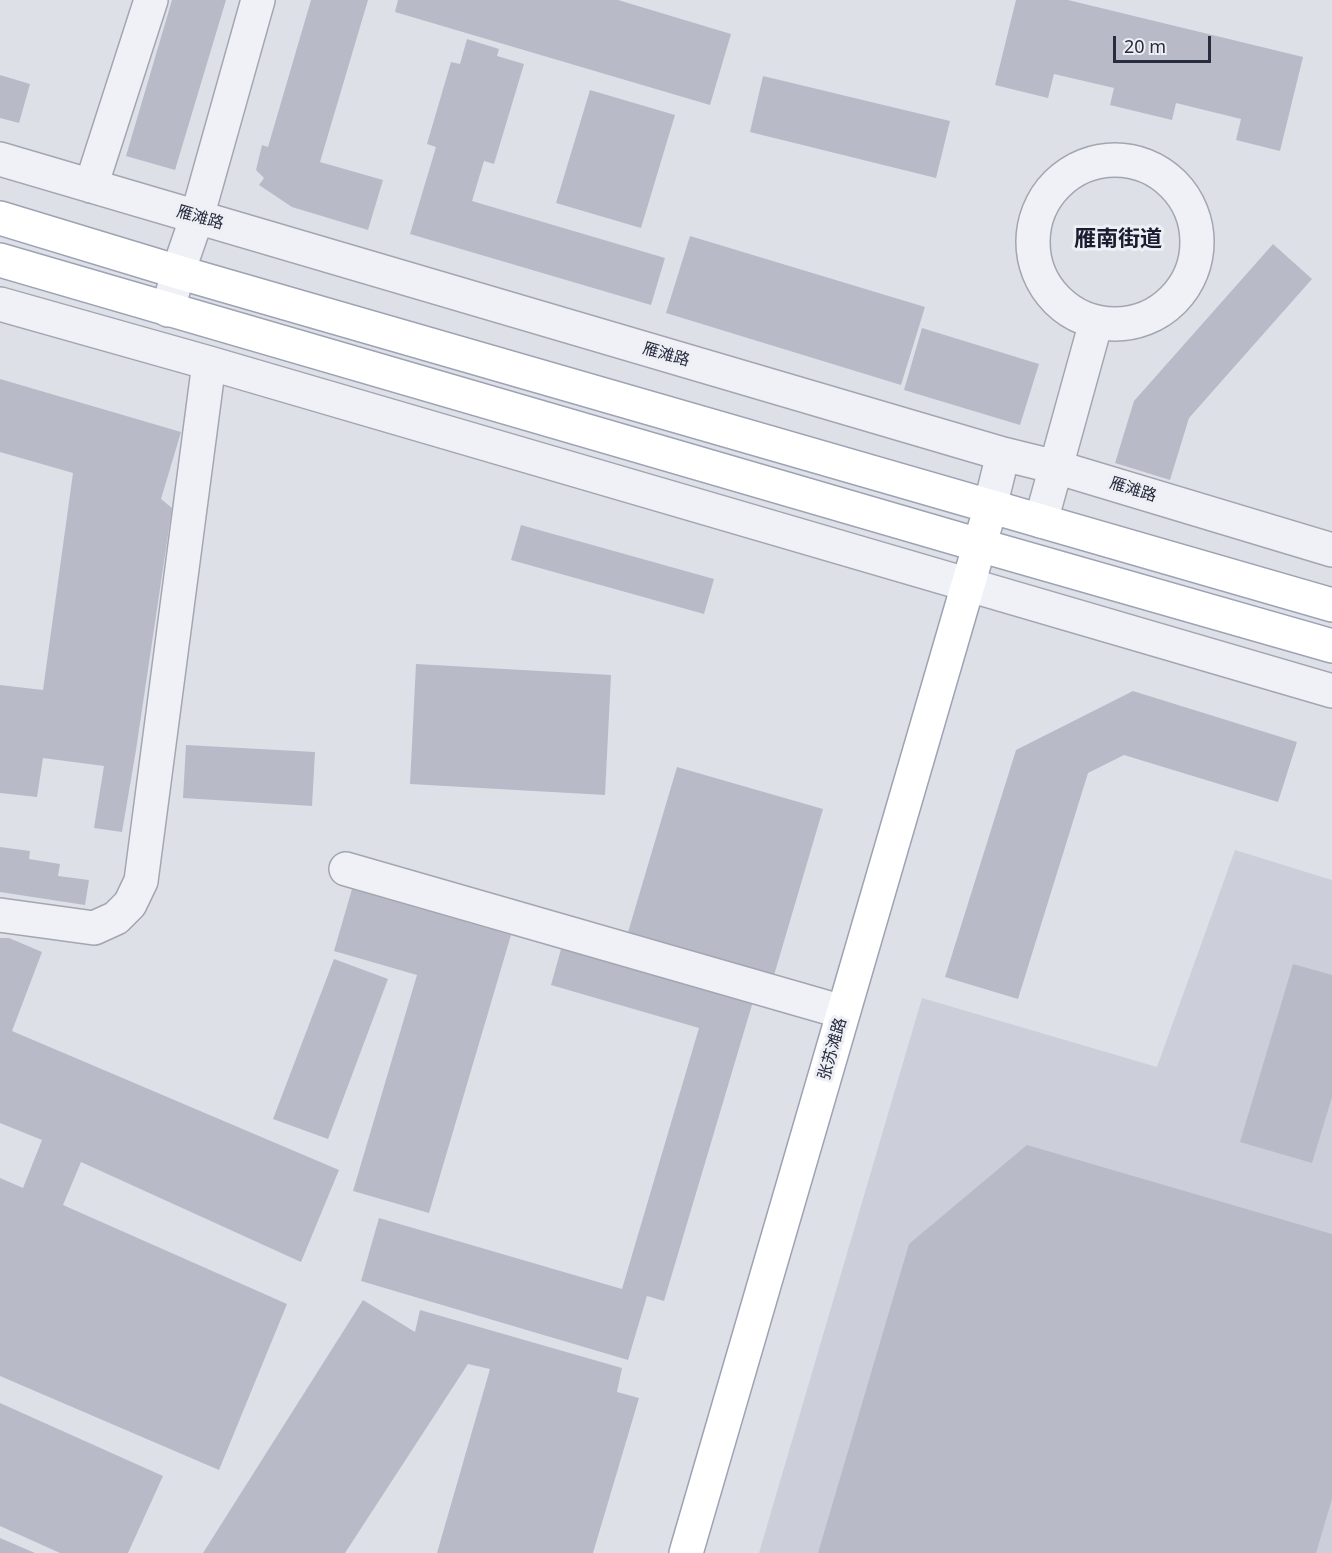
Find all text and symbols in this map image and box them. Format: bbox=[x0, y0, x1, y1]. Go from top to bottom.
scale bar bbox=[1116, 24, 1214, 62]
text: 20 m bbox=[1124, 34, 1166, 58]
street label: 雁滩路 bbox=[174, 202, 226, 234]
district label: 雁南街道 bbox=[1074, 227, 1162, 253]
street label: 雁滩路 bbox=[640, 339, 692, 371]
street label: 雁滩路 bbox=[1107, 474, 1159, 506]
street label: 张苏滩路 bbox=[815, 1016, 851, 1082]

